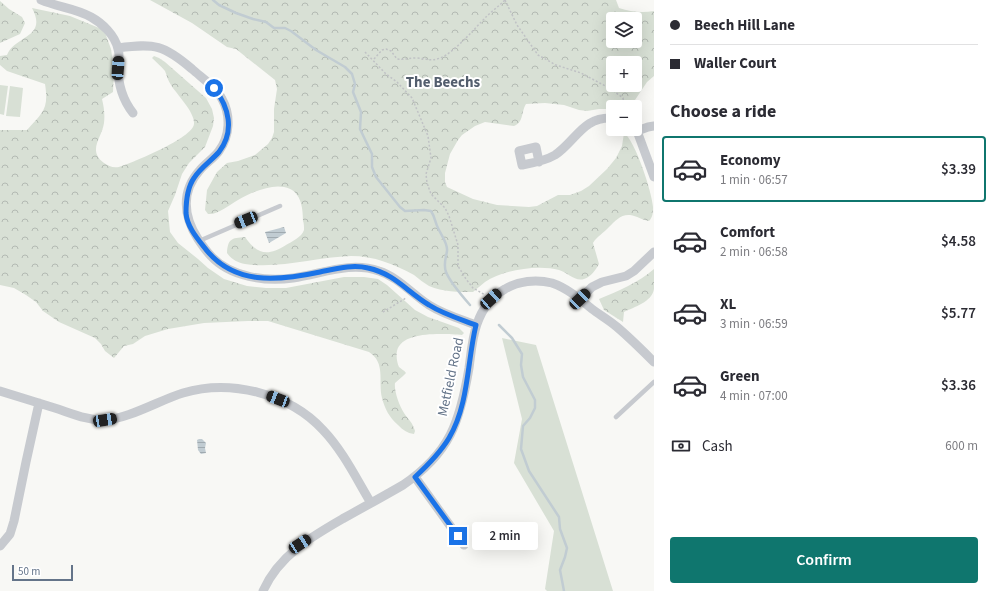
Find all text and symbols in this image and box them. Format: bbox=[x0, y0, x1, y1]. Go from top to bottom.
map controls bbox=[606, 12, 642, 136]
button: layers bbox=[606, 12, 642, 48]
text: Beech Hill Lane bbox=[694, 15, 795, 36]
text: Waller Court bbox=[694, 53, 777, 74]
car bbox=[111, 56, 125, 80]
button: + bbox=[606, 56, 642, 92]
district label: The Beechs bbox=[406, 72, 481, 93]
route start bbox=[205, 79, 223, 97]
text: Choose a ride bbox=[670, 99, 776, 124]
button: − bbox=[606, 100, 642, 136]
text: Economy bbox=[720, 150, 781, 171]
icon: car bbox=[672, 151, 708, 187]
text: $3.39 bbox=[941, 159, 976, 180]
text: 1 min · 06:57 bbox=[720, 171, 788, 189]
car bbox=[233, 210, 259, 230]
text: Comfort bbox=[720, 222, 775, 243]
icon: car bbox=[672, 223, 708, 259]
text: $4.58 bbox=[941, 231, 976, 252]
text: 2 min · 06:58 bbox=[720, 243, 788, 261]
car bbox=[567, 286, 593, 312]
car bbox=[478, 287, 504, 311]
text: XL bbox=[720, 294, 736, 315]
icon: car bbox=[672, 295, 708, 331]
text: $5.77 bbox=[941, 303, 976, 324]
text: 3 min · 06:59 bbox=[720, 315, 788, 333]
street label: Metfield Road bbox=[433, 336, 469, 418]
text: Green bbox=[720, 366, 760, 387]
icon: car bbox=[672, 367, 708, 403]
text: $3.36 bbox=[941, 375, 976, 396]
text: 4 min · 07:00 bbox=[720, 387, 788, 405]
car bbox=[265, 389, 291, 409]
car bbox=[92, 412, 118, 428]
icon: cash bbox=[670, 435, 692, 457]
text: Cash bbox=[702, 436, 733, 457]
text: 600 m bbox=[945, 437, 978, 455]
callout: 2 min bbox=[472, 522, 538, 550]
route end bbox=[449, 527, 467, 545]
text: 2 min bbox=[490, 527, 520, 545]
car bbox=[287, 532, 313, 556]
button: Confirm bbox=[670, 537, 978, 583]
scale bar bbox=[12, 563, 73, 582]
text: 50 m bbox=[18, 564, 40, 579]

